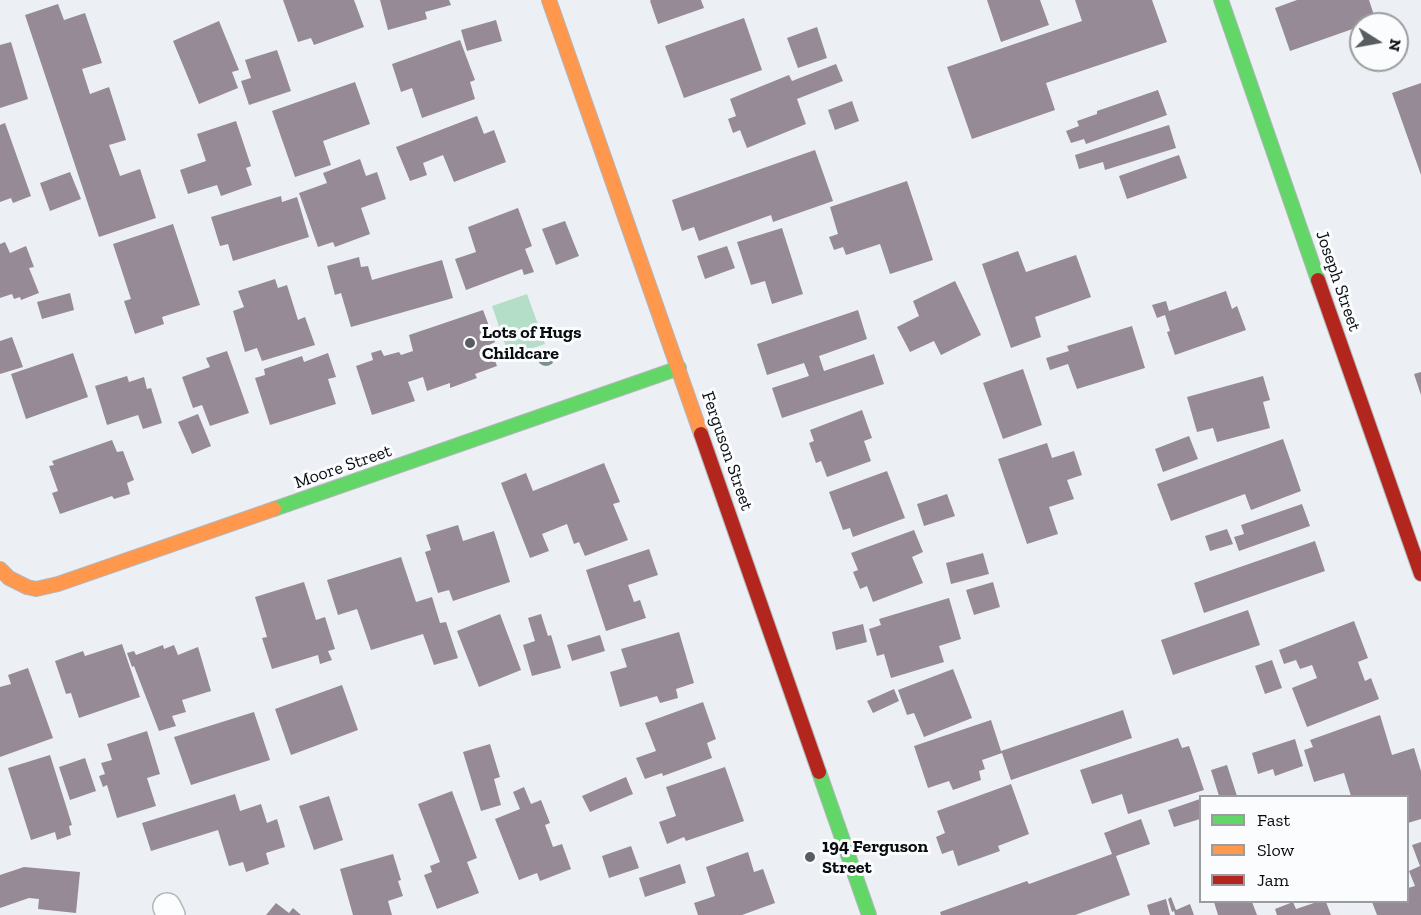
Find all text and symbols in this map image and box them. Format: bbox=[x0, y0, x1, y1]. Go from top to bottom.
north arrow bbox=[1349, 12, 1409, 72]
text: N bbox=[1385, 37, 1406, 53]
street label: Joseph Street bbox=[1311, 228, 1365, 334]
place label: Lots of Hugs Childcare bbox=[482, 322, 582, 364]
marker: Lots of Hugs Childcare bbox=[463, 336, 477, 350]
street label: Ferguson Street bbox=[697, 389, 757, 513]
street label: Moore Street bbox=[292, 440, 394, 494]
legend bbox=[1199, 795, 1409, 903]
text: Fast bbox=[1257, 809, 1290, 831]
place label: 194 Ferguson Street bbox=[822, 836, 928, 878]
text: Slow bbox=[1257, 839, 1294, 861]
marker: 194 Ferguson Street bbox=[803, 850, 817, 864]
text: Jam bbox=[1257, 869, 1289, 891]

